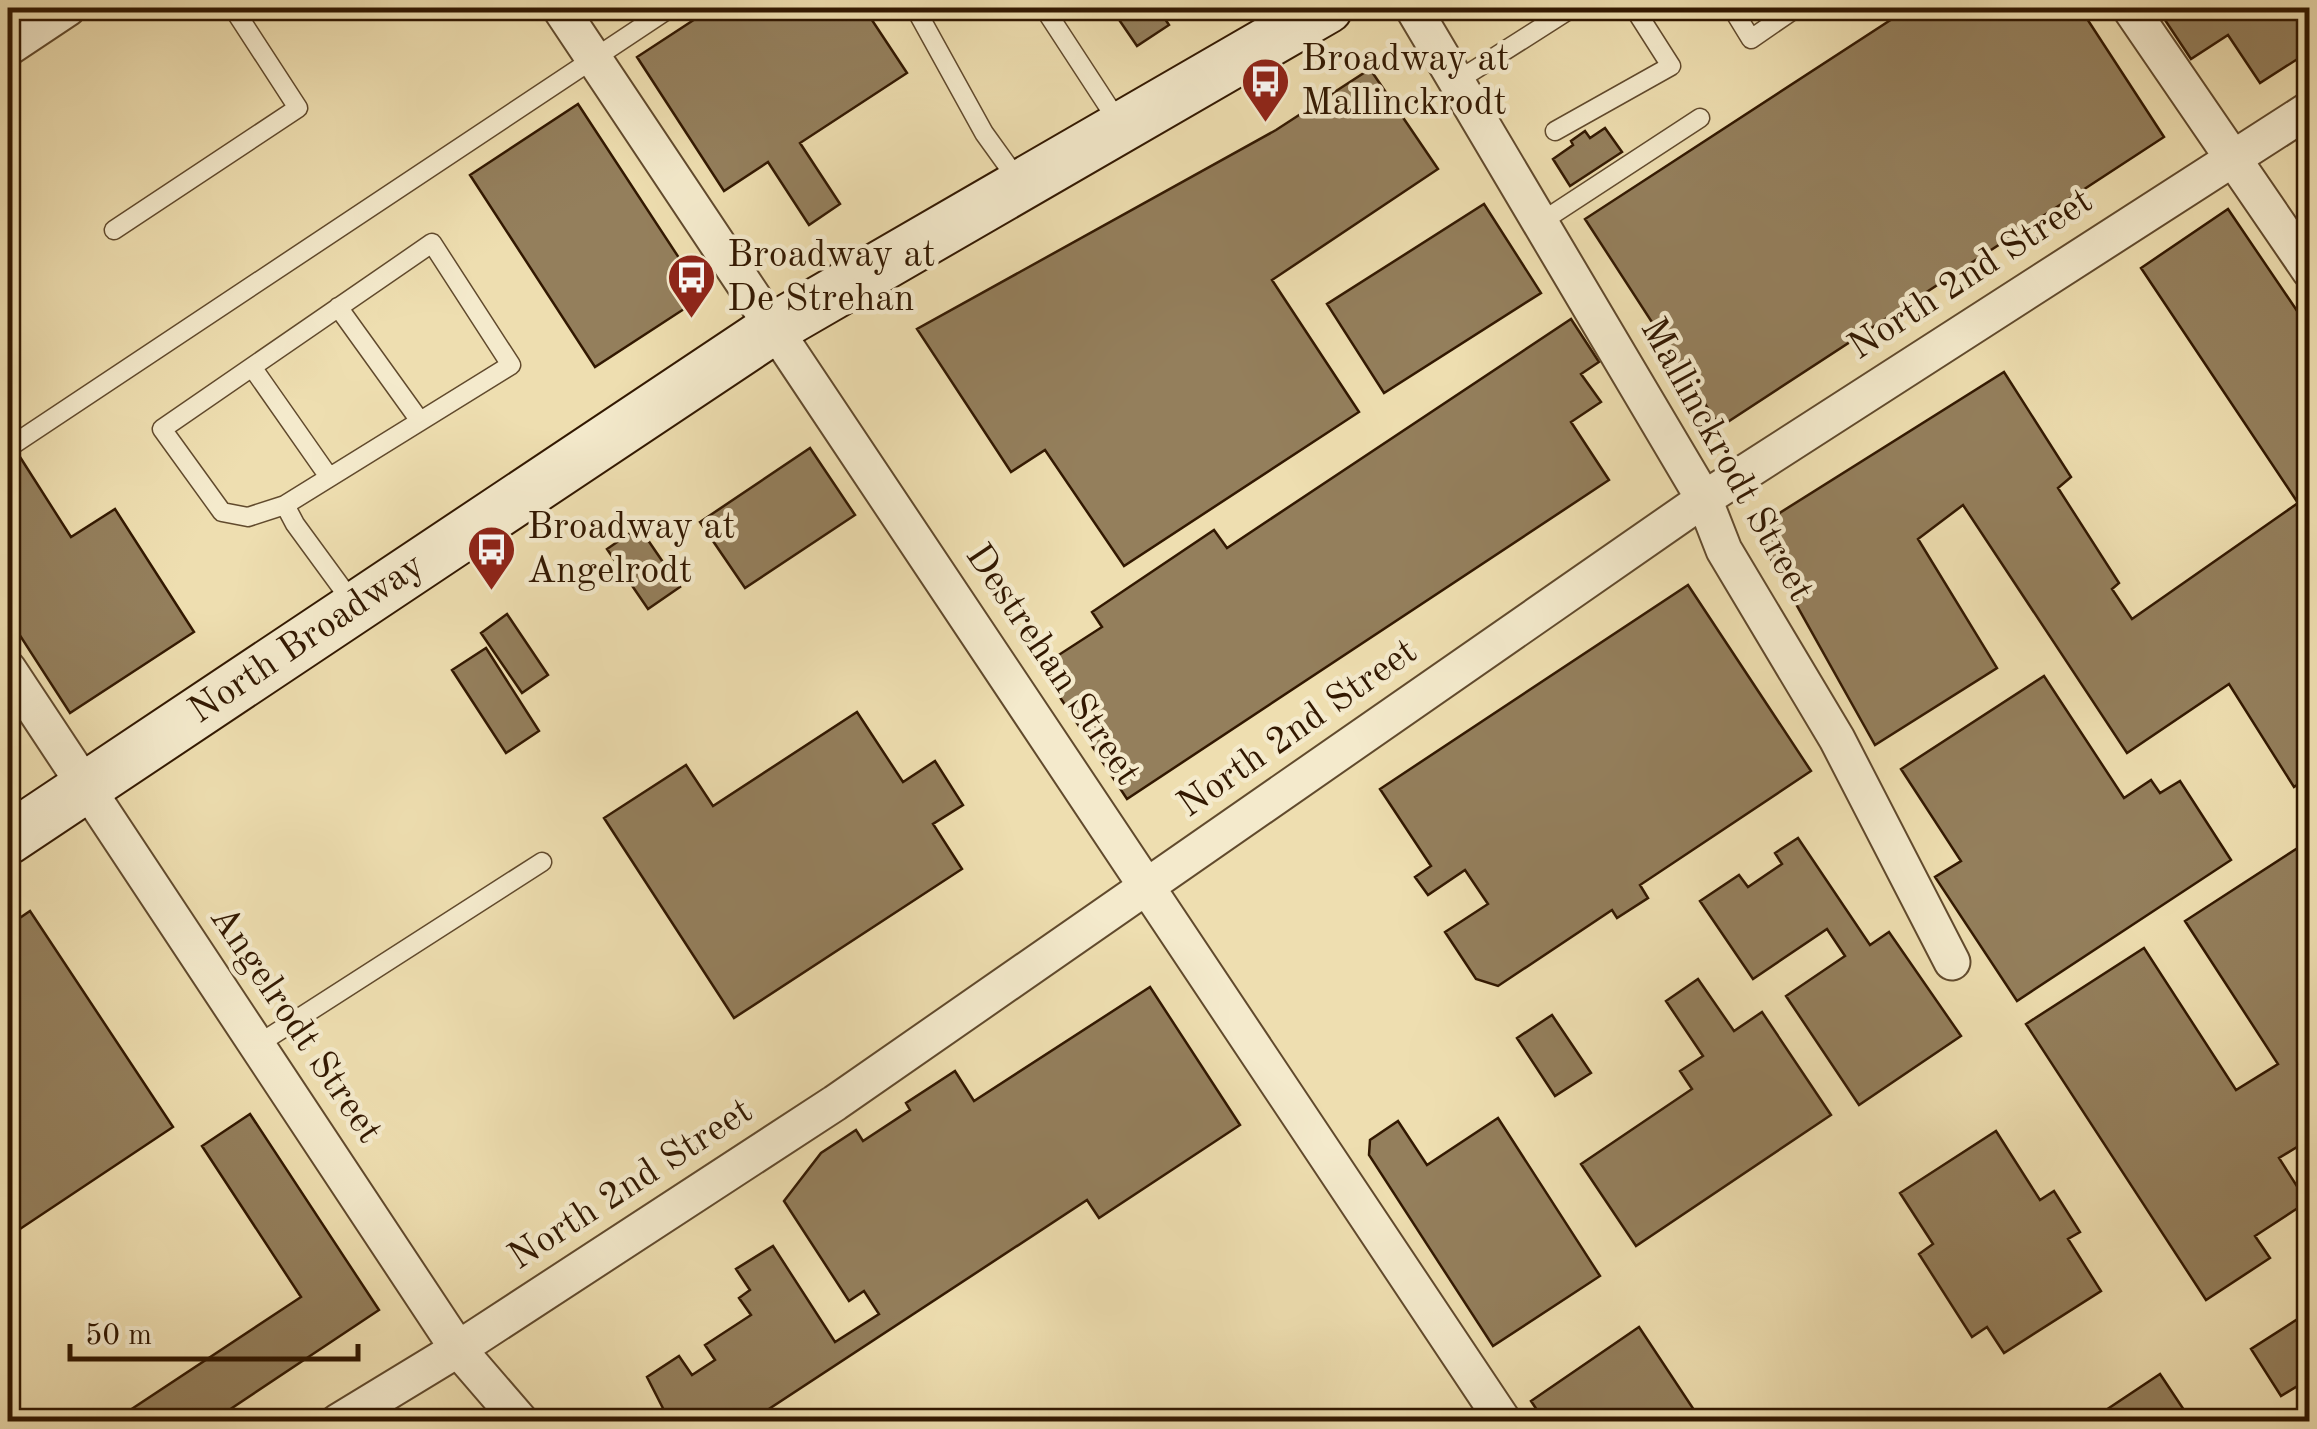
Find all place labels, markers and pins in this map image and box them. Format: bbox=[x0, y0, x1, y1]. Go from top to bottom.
place label: Broadway at Mallinckrodt bbox=[1301, 41, 1510, 123]
bus stop icon: Broadway at Mallinckrodt bbox=[1240, 56, 1292, 124]
place label: Broadway at De Strehan bbox=[727, 237, 936, 319]
bus stop icon: Broadway at De Strehan bbox=[666, 252, 718, 320]
place label: Broadway at Angelrodt bbox=[527, 509, 736, 591]
bus stop icon: Broadway at Angelrodt bbox=[466, 524, 518, 592]

